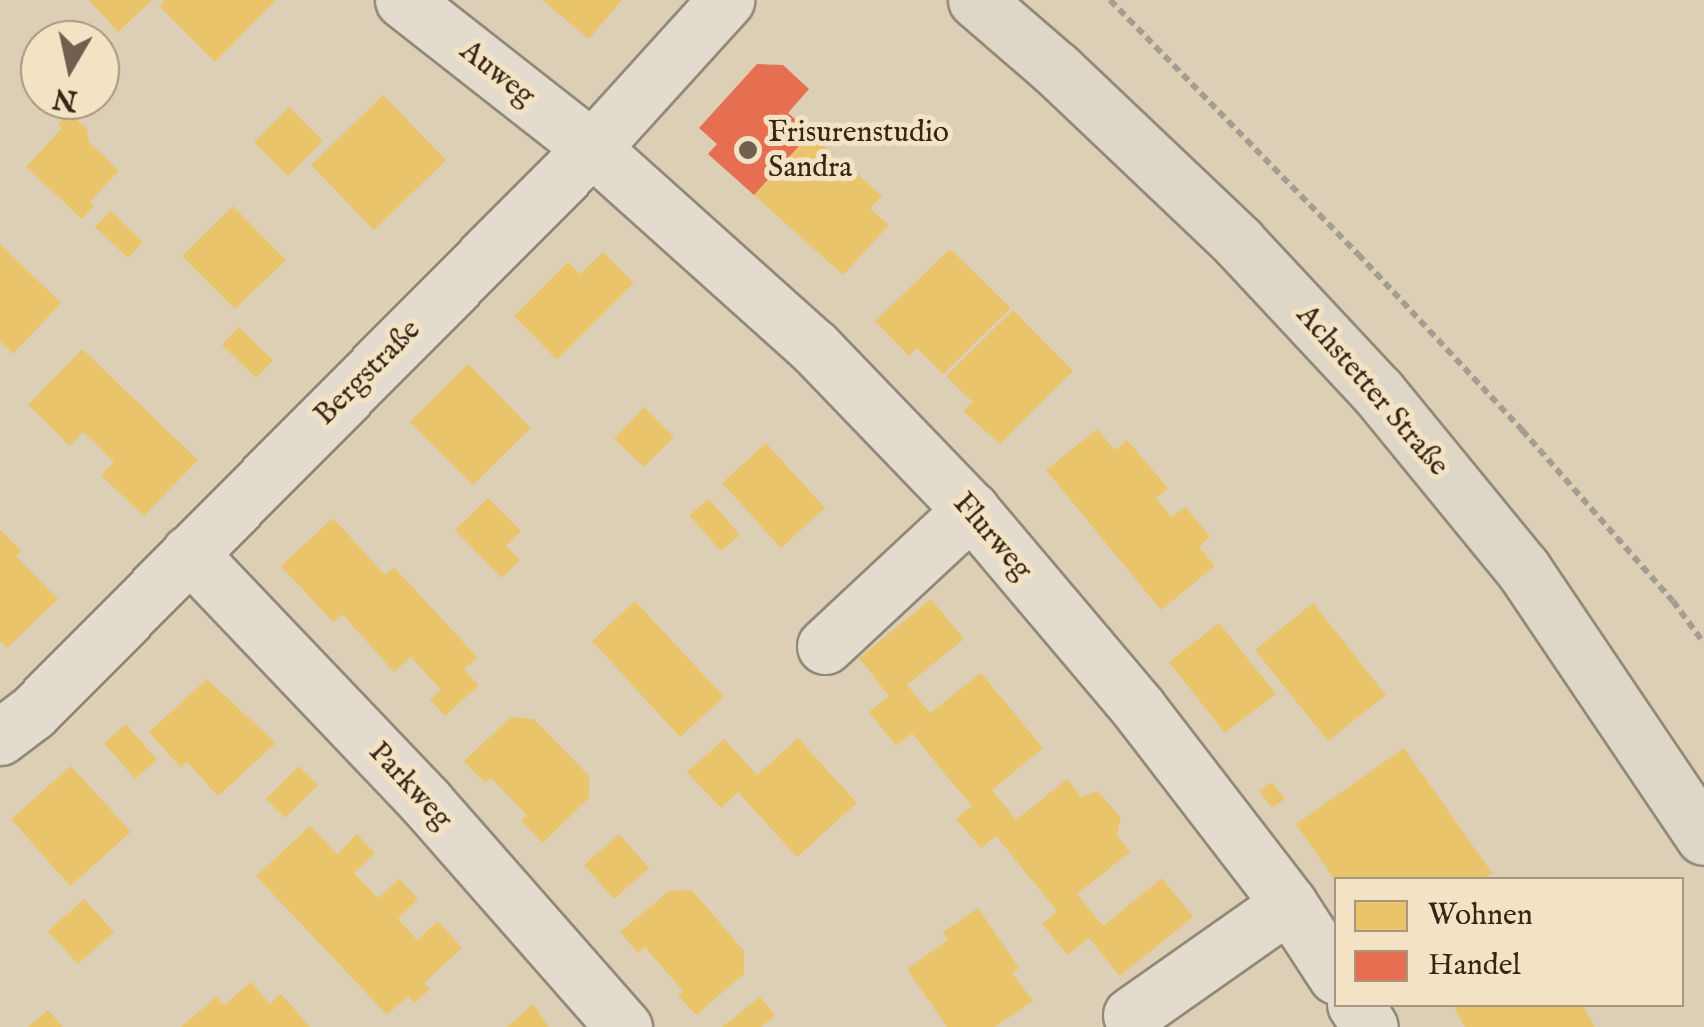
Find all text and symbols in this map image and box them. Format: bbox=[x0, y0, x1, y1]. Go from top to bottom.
north arrow bbox=[20, 20, 120, 120]
street label: Auweg bbox=[452, 34, 542, 114]
text: N bbox=[51, 79, 80, 117]
place label: Frisurenstudio Sandra bbox=[768, 115, 949, 186]
marker: Frisurenstudio Sandra bbox=[737, 139, 759, 161]
street label: Achstetter Straße bbox=[1288, 298, 1456, 484]
street label: Bergstraße bbox=[308, 313, 428, 433]
street label: Flurweg bbox=[945, 486, 1039, 588]
street label: Parkweg bbox=[361, 735, 459, 837]
legend bbox=[1334, 877, 1684, 1007]
text: Wohnen bbox=[1428, 897, 1533, 935]
text: Handel bbox=[1428, 947, 1521, 985]

